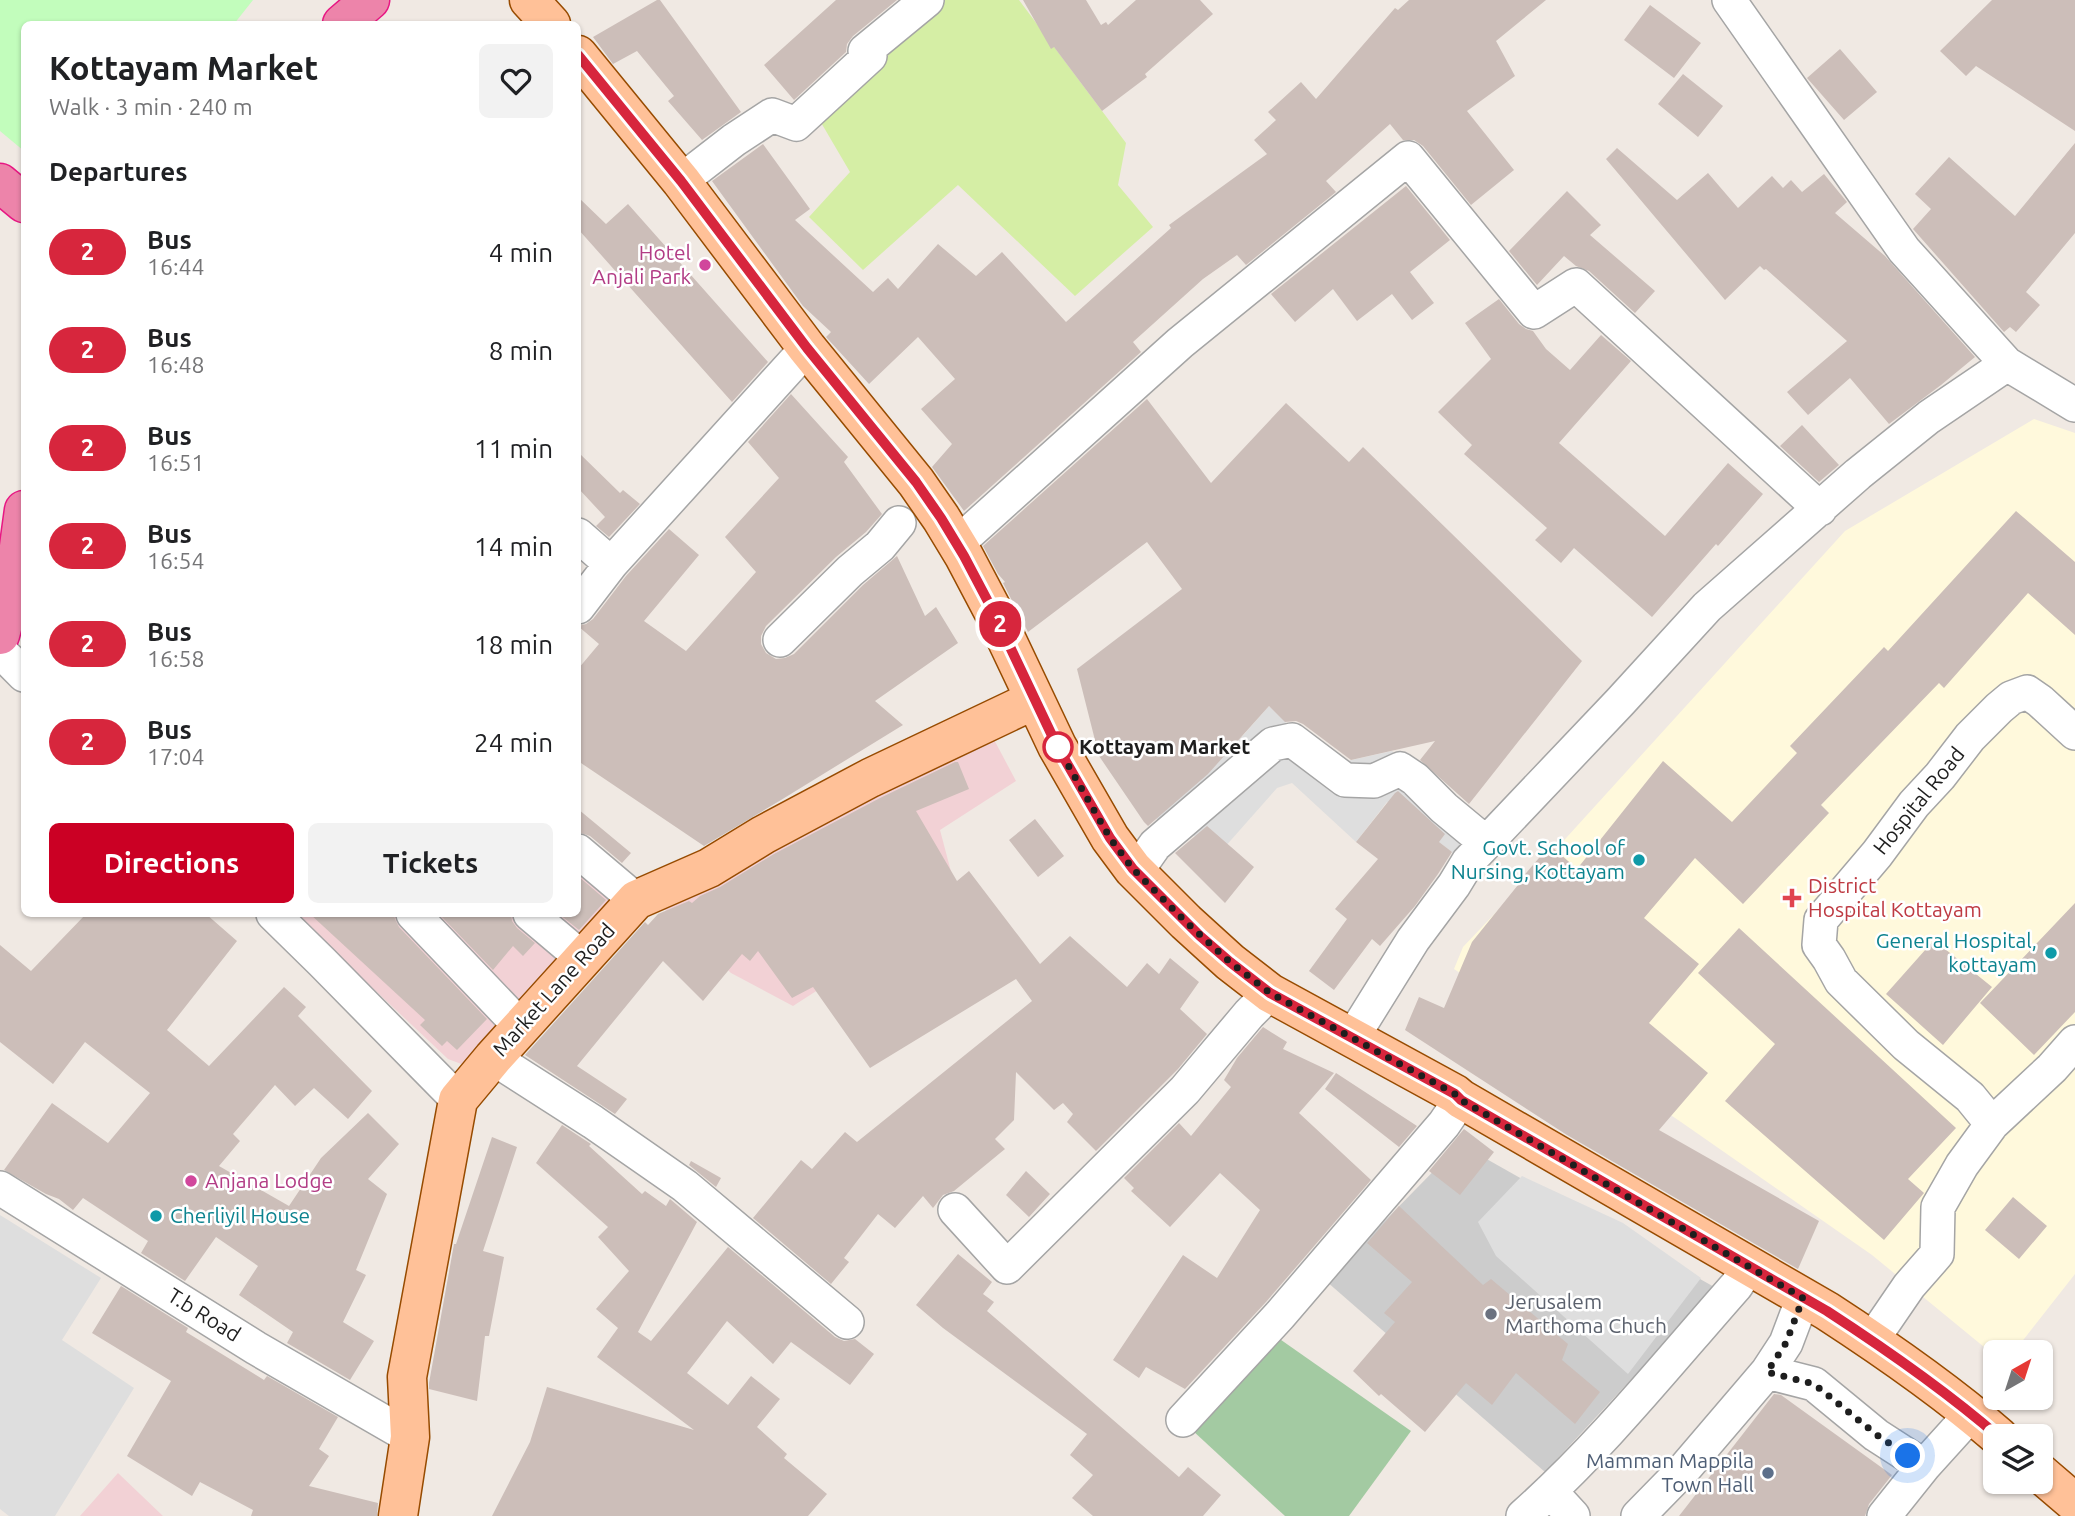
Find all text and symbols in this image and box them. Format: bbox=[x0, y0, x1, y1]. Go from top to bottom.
button: heart bbox=[479, 44, 553, 118]
text: Kottayam Market bbox=[49, 49, 318, 86]
text: Walk · 3 min · 240 m bbox=[49, 94, 253, 119]
text: Departures bbox=[49, 157, 187, 186]
text: Bus bbox=[147, 225, 192, 254]
text: 2 bbox=[81, 238, 94, 265]
text: 4 min bbox=[489, 238, 553, 267]
place label: Hotel Anjali Park bbox=[592, 240, 691, 288]
text: 16:44 bbox=[147, 254, 205, 279]
marker: Hotel Anjali Park bbox=[697, 257, 713, 273]
text: Bus bbox=[147, 323, 192, 352]
text: 2 bbox=[81, 336, 94, 363]
text: 8 min bbox=[489, 336, 553, 365]
text: 16:48 bbox=[147, 352, 205, 377]
text: Bus bbox=[147, 421, 192, 450]
text: 2 bbox=[81, 434, 94, 461]
text: 11 min bbox=[474, 434, 553, 463]
text: 16:51 bbox=[147, 450, 205, 475]
text: Bus bbox=[147, 519, 192, 548]
text: 2 bbox=[81, 532, 94, 559]
text: 14 min bbox=[474, 532, 553, 561]
text: 16:54 bbox=[147, 548, 205, 573]
line badge: 2 bbox=[977, 601, 1023, 647]
text: 2 bbox=[993, 610, 1007, 637]
text: Bus bbox=[147, 617, 192, 646]
text: 2 bbox=[81, 630, 94, 657]
text: 18 min bbox=[474, 630, 553, 659]
text: 16:58 bbox=[147, 646, 205, 671]
text: Bus bbox=[147, 715, 192, 744]
text: 2 bbox=[81, 728, 94, 755]
text: 24 min bbox=[474, 728, 553, 757]
marker: Kottayam Market bbox=[1043, 732, 1073, 762]
place label: Kottayam Market bbox=[1079, 734, 1250, 758]
street label: Hospital Road bbox=[1868, 742, 1969, 859]
text: 17:04 bbox=[147, 744, 205, 769]
button: Directions bbox=[49, 823, 294, 903]
button: Tickets bbox=[308, 823, 553, 903]
place label: Govt. School of Nursing, Kottayam bbox=[1451, 835, 1626, 883]
marker: Govt. School of Nursing, Kottayam bbox=[1631, 852, 1647, 868]
place label: District Hospital Kottayam bbox=[1808, 873, 1982, 921]
marker: District Hospital Kottayam bbox=[1782, 888, 1802, 908]
street label: Market Lane Road bbox=[487, 918, 619, 1061]
place label: General Hospital, kottayam bbox=[1876, 928, 2037, 976]
marker: General Hospital, kottayam bbox=[2043, 945, 2059, 961]
place label: Anjana Lodge bbox=[205, 1168, 333, 1192]
marker: Anjana Lodge bbox=[183, 1173, 199, 1189]
place label: Cherliyil House bbox=[170, 1203, 310, 1227]
marker: Cherliyil House bbox=[148, 1208, 164, 1224]
street label: T.b Road bbox=[164, 1283, 245, 1346]
place label: Jerusalem Marthoma Chuch bbox=[1505, 1289, 1667, 1337]
marker: Jerusalem Marthoma Chuch bbox=[1483, 1306, 1499, 1322]
north arrow bbox=[1983, 1340, 2053, 1410]
map controls bbox=[1983, 1340, 2053, 1494]
button: layers bbox=[1983, 1424, 2053, 1494]
your location bbox=[1890, 1438, 1925, 1473]
place label: Mamman Mappila Town Hall bbox=[1586, 1448, 1754, 1496]
marker: Mamman Mappila Town Hall bbox=[1760, 1465, 1776, 1481]

